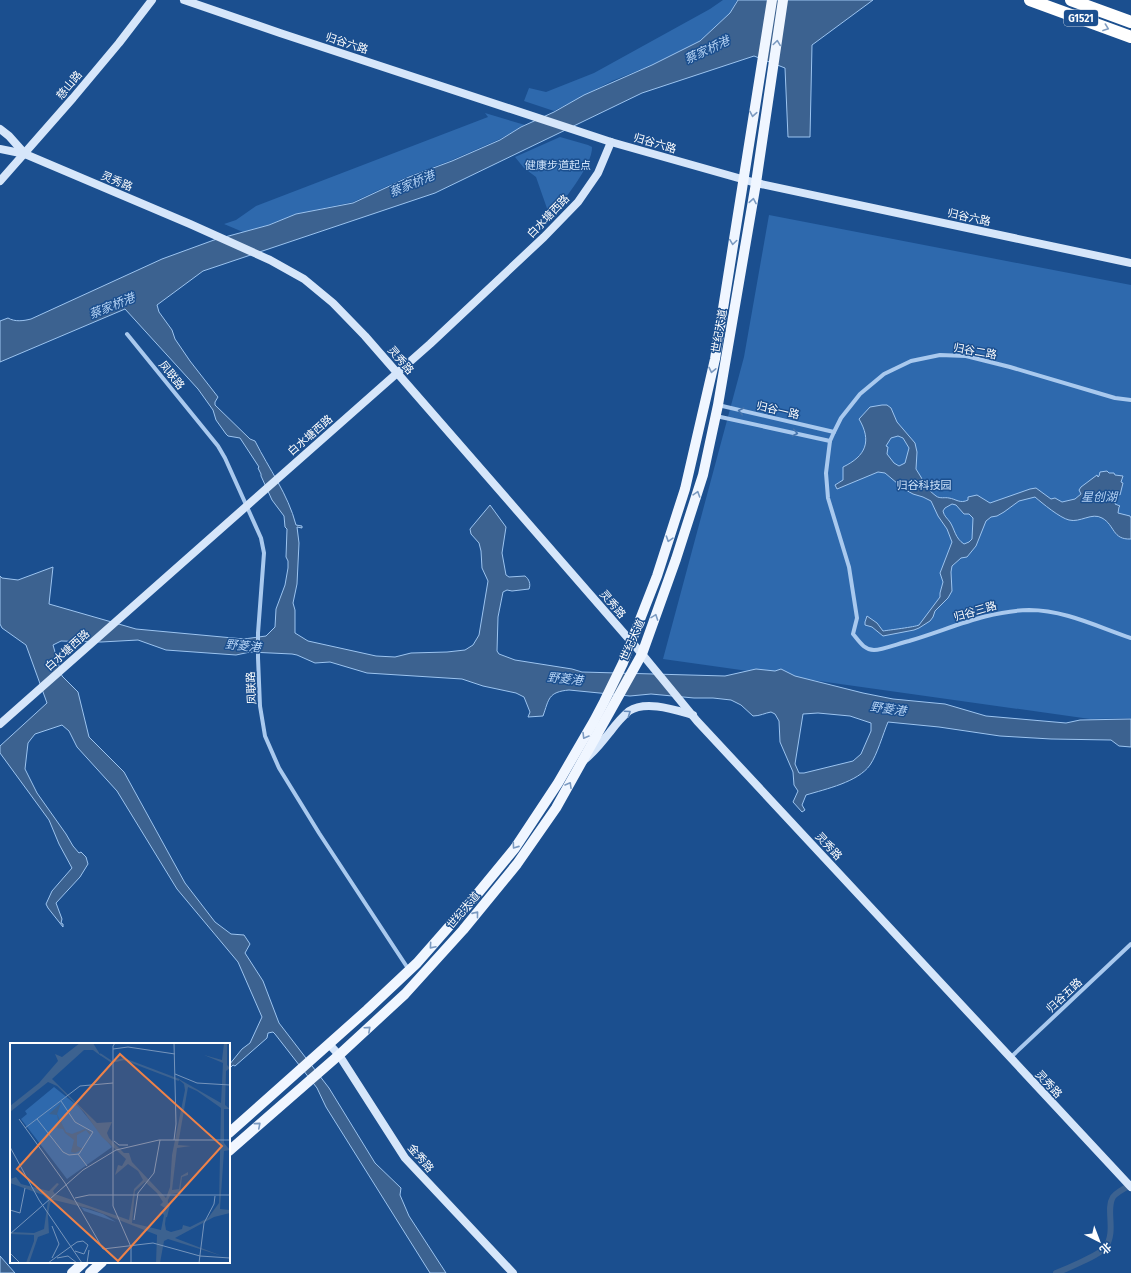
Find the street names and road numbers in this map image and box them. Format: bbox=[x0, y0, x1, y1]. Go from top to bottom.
road number: G1521 bbox=[1064, 10, 1098, 26]
street label: 归谷六路 bbox=[324, 30, 370, 56]
street label: 慈山路 bbox=[54, 69, 85, 102]
street label: 归谷六路 bbox=[632, 131, 678, 156]
street label: 灵秀路 bbox=[99, 169, 135, 194]
street label: 白水塘西路 bbox=[525, 192, 572, 241]
street label: 归谷六路 bbox=[946, 207, 992, 228]
street label: 世纪大道 bbox=[709, 308, 730, 354]
street label: 归谷二路 bbox=[952, 341, 998, 362]
street label: 灵秀路 bbox=[385, 344, 416, 377]
street label: 凤联路 bbox=[156, 358, 187, 392]
street label: 归谷一路 bbox=[755, 399, 801, 422]
street label: 白水塘西路 bbox=[285, 412, 335, 458]
street label: 灵秀路 bbox=[597, 588, 628, 621]
street label: 归谷三路 bbox=[952, 599, 998, 624]
street label: 世纪大道 bbox=[618, 617, 647, 663]
street label: 白水塘西路 bbox=[43, 627, 92, 674]
street label: 凤联路 bbox=[244, 671, 259, 705]
street label: 灵秀路 bbox=[813, 830, 845, 863]
street label: 世纪大道 bbox=[444, 889, 483, 931]
street label: 归谷五路 bbox=[1044, 976, 1085, 1015]
street label: 灵秀路 bbox=[1033, 1068, 1065, 1101]
street label: 金秀路 bbox=[405, 1142, 436, 1175]

